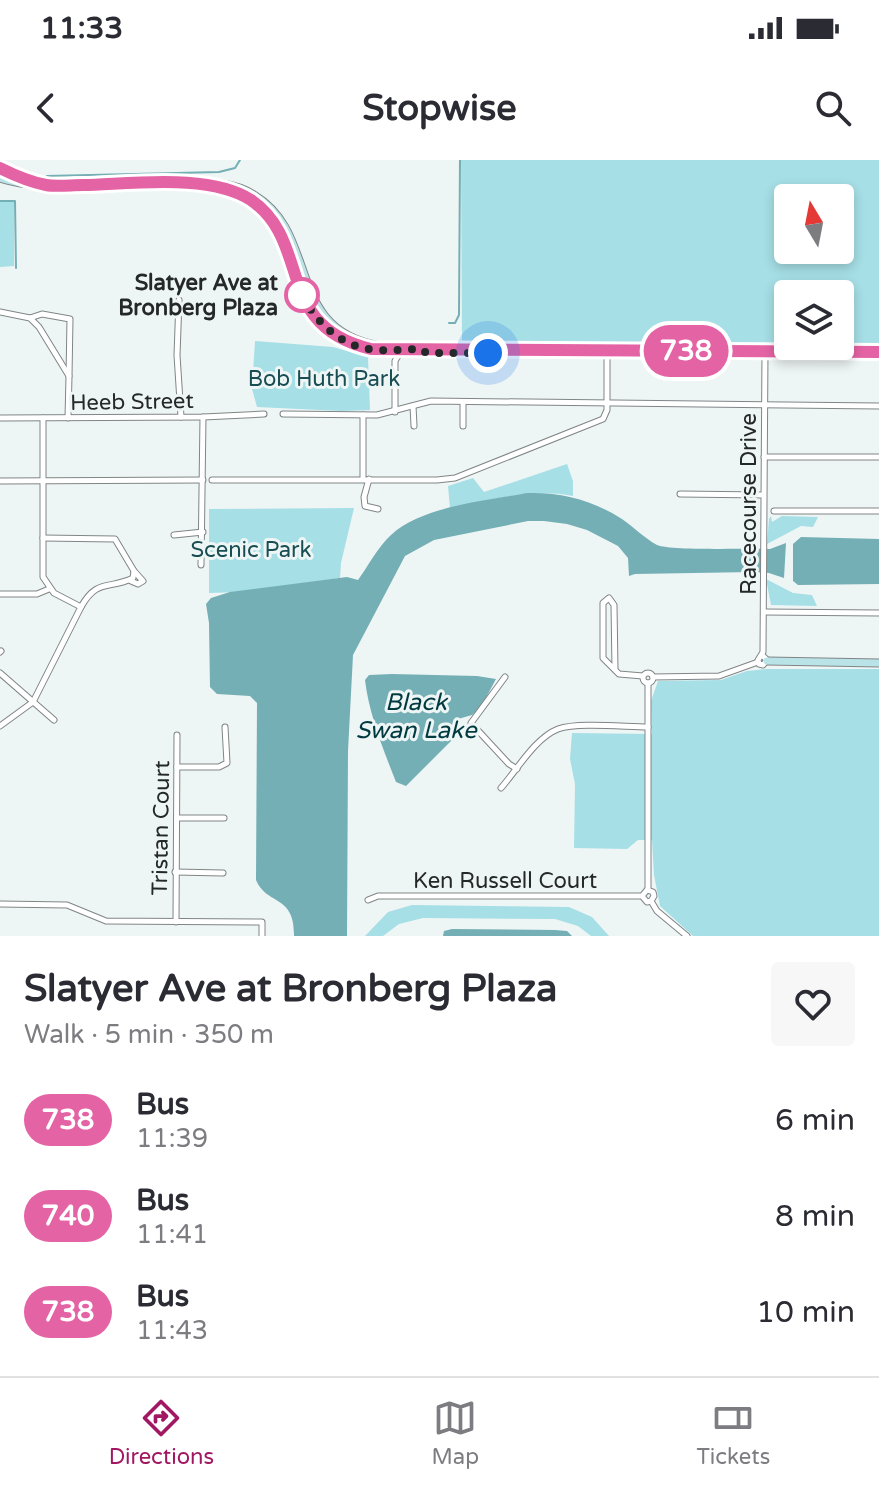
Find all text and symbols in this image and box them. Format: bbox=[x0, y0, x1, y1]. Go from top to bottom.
text: 11:33 bbox=[40, 10, 123, 47]
icon: back bbox=[24, 86, 68, 130]
icon: search bbox=[811, 86, 855, 130]
text: Stopwise bbox=[362, 87, 517, 130]
north arrow bbox=[774, 184, 854, 264]
map controls bbox=[774, 184, 854, 360]
place label: Slatyer Ave at Bronberg Plaza bbox=[118, 270, 279, 321]
marker: Slatyer Ave at Bronberg Plaza bbox=[285, 278, 319, 312]
button: layers bbox=[774, 280, 854, 360]
line badge: 738 bbox=[640, 325, 732, 377]
your location bbox=[468, 333, 508, 373]
text: 738 bbox=[660, 334, 712, 368]
park label: Bob Huth Park bbox=[248, 366, 400, 392]
street label: Heeb Street bbox=[70, 388, 194, 416]
street label: Racecourse Drive bbox=[736, 413, 762, 595]
park label: Scenic Park bbox=[191, 537, 311, 563]
water label: Black Swan Lake bbox=[356, 688, 478, 745]
street label: Tristan Court bbox=[147, 760, 175, 896]
street label: Ken Russell Court bbox=[413, 868, 597, 894]
button: heart bbox=[771, 962, 855, 1046]
text: Slatyer Ave at Bronberg Plaza bbox=[24, 966, 557, 1012]
text: Walk · 5 min · 350 m bbox=[24, 1019, 274, 1050]
text: Bus bbox=[136, 1086, 189, 1123]
text: 6 min bbox=[775, 1102, 855, 1139]
text: 738 bbox=[42, 1103, 94, 1137]
text: 11:39 bbox=[136, 1123, 208, 1154]
text: Bus bbox=[136, 1182, 189, 1219]
text: 8 min bbox=[775, 1198, 855, 1235]
text: 740 bbox=[42, 1199, 94, 1233]
text: 11:41 bbox=[136, 1219, 208, 1250]
text: Bus bbox=[136, 1278, 189, 1315]
text: 10 min bbox=[756, 1294, 855, 1331]
text: 738 bbox=[42, 1295, 94, 1329]
text: 11:43 bbox=[136, 1315, 208, 1346]
tab: Directions bbox=[109, 1396, 214, 1470]
tab: Map bbox=[432, 1396, 479, 1470]
tab: Tickets bbox=[697, 1396, 770, 1470]

